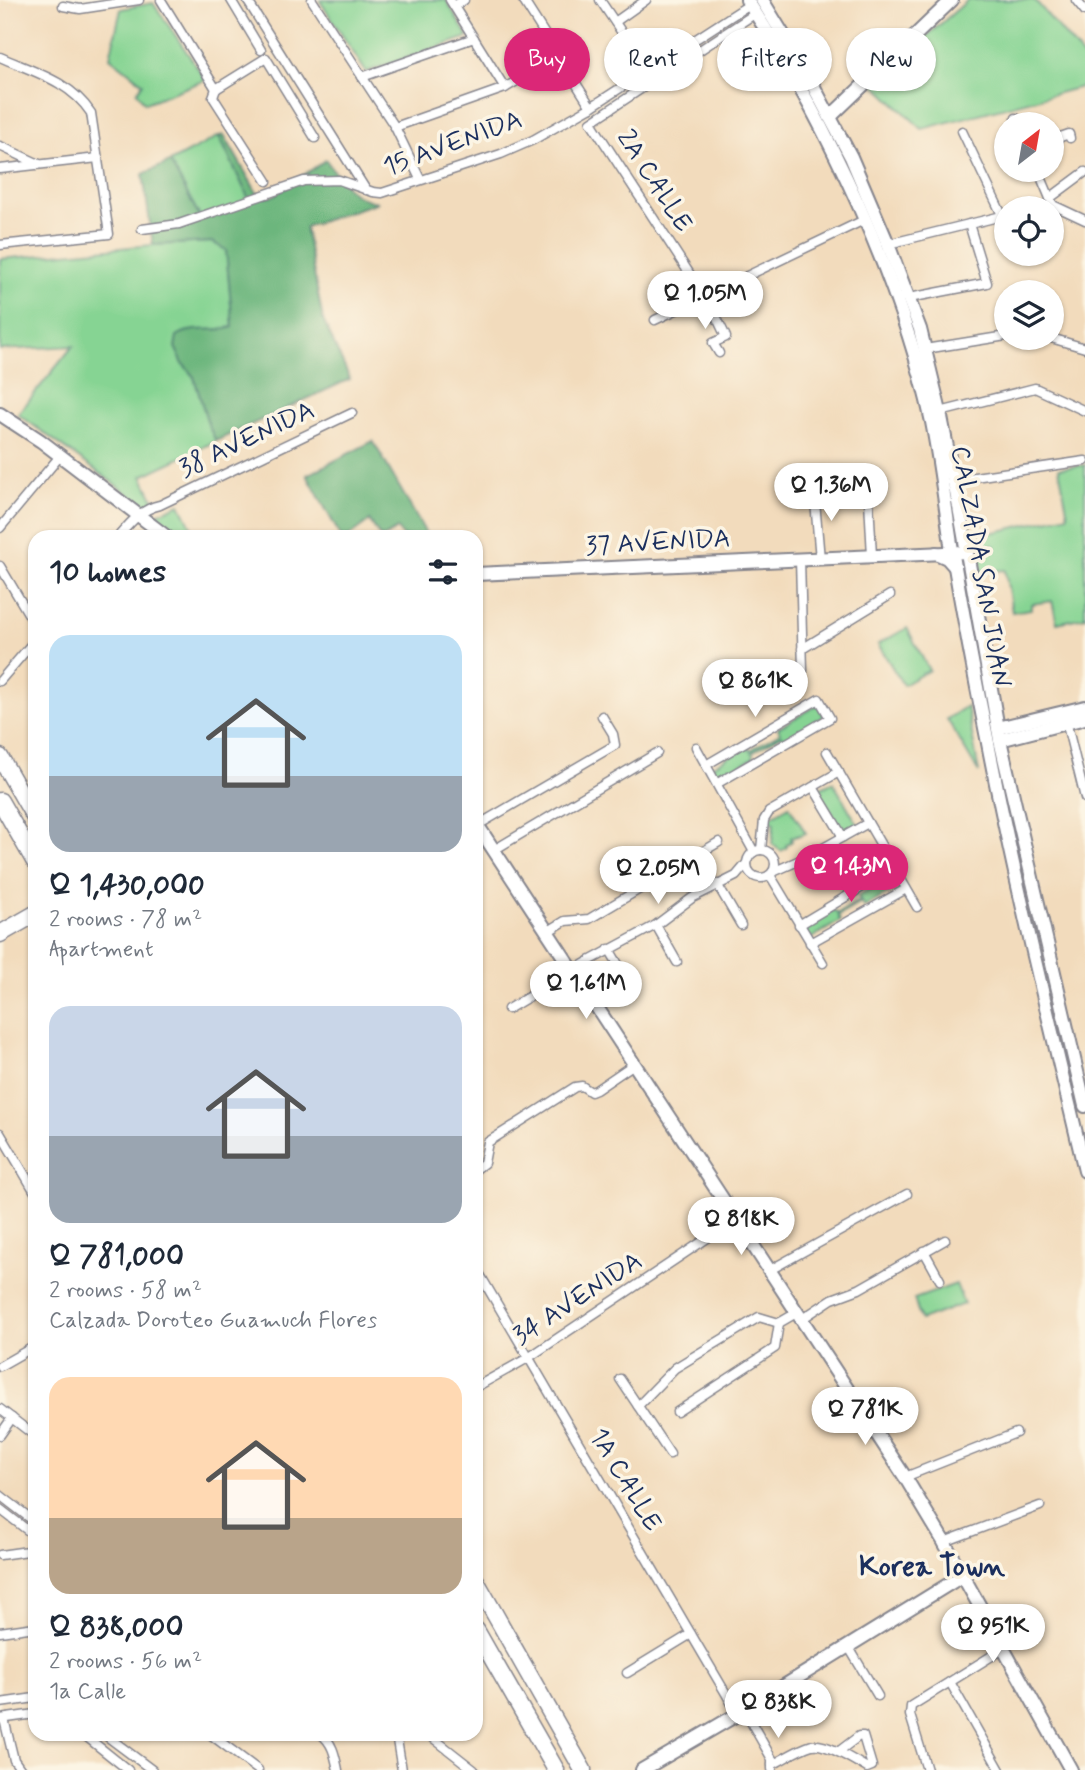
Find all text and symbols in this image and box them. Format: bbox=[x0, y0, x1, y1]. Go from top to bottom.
chip: Buy bbox=[504, 28, 590, 91]
chip: Rent bbox=[604, 28, 703, 91]
chip: Filters bbox=[717, 28, 832, 91]
chip: New bbox=[846, 28, 936, 91]
street label: 15 AVENIDA bbox=[379, 103, 527, 185]
north arrow bbox=[994, 112, 1064, 182]
map controls bbox=[994, 112, 1064, 350]
street label: 2A CALLE bbox=[608, 123, 700, 239]
button: locate bbox=[994, 196, 1064, 266]
pin: Q 1.05M bbox=[640, 272, 770, 331]
text: Q 1.05M bbox=[663, 279, 747, 309]
button: layers bbox=[994, 280, 1064, 350]
street label: 38 AVENIDA bbox=[174, 394, 320, 486]
street label: CALZADA SAN JUAN bbox=[942, 443, 1018, 691]
pin: Q 1.36M bbox=[766, 463, 896, 523]
text: Q 1.36M bbox=[790, 471, 872, 501]
street label: 37 AVENIDA bbox=[585, 522, 731, 564]
text: 10 homes bbox=[49, 553, 166, 592]
icon: filters bbox=[424, 553, 462, 591]
pin: Q 861K bbox=[698, 660, 812, 719]
text: Q 861K bbox=[718, 667, 792, 697]
icon: home bbox=[193, 680, 319, 806]
pin: Q 1.43M bbox=[786, 844, 916, 904]
pin: Q 2.05M bbox=[593, 846, 723, 906]
text: Q 1.43M bbox=[810, 852, 892, 882]
text: Q 2.05M bbox=[616, 854, 700, 884]
text: Q 1,430,000 bbox=[49, 866, 205, 905]
text: 2 rooms · 78 m² bbox=[49, 905, 202, 935]
text: Apartment bbox=[49, 935, 154, 965]
pin: Q 1.61M bbox=[521, 962, 651, 1021]
text: Q 1.61M bbox=[546, 969, 626, 999]
icon: home bbox=[193, 1051, 319, 1177]
pin: Q 818K bbox=[684, 1198, 798, 1257]
text: Q 818K bbox=[704, 1205, 778, 1235]
text: Q 781,000 bbox=[49, 1237, 184, 1276]
street label: 34 AVENIDA bbox=[507, 1245, 649, 1353]
text: 2 rooms · 58 m² bbox=[49, 1276, 202, 1306]
text: Calzada Doroteo Guamuch Flores bbox=[49, 1306, 377, 1336]
pin: Q 781K bbox=[808, 1388, 922, 1447]
text: Q 781K bbox=[828, 1395, 902, 1425]
icon: home bbox=[193, 1422, 319, 1548]
street label: 1A CALLE bbox=[581, 1422, 669, 1538]
district label: Korea Town bbox=[859, 1549, 1006, 1586]
pin: Q 951K bbox=[936, 1604, 1050, 1664]
text: Q 838,000 bbox=[49, 1608, 184, 1647]
text: Q 951K bbox=[957, 1612, 1029, 1642]
text: 2 rooms · 56 m² bbox=[49, 1647, 202, 1677]
text: 1a Calle bbox=[49, 1677, 126, 1707]
pin: Q 838K bbox=[721, 1680, 835, 1740]
text: Q 838K bbox=[741, 1688, 815, 1718]

